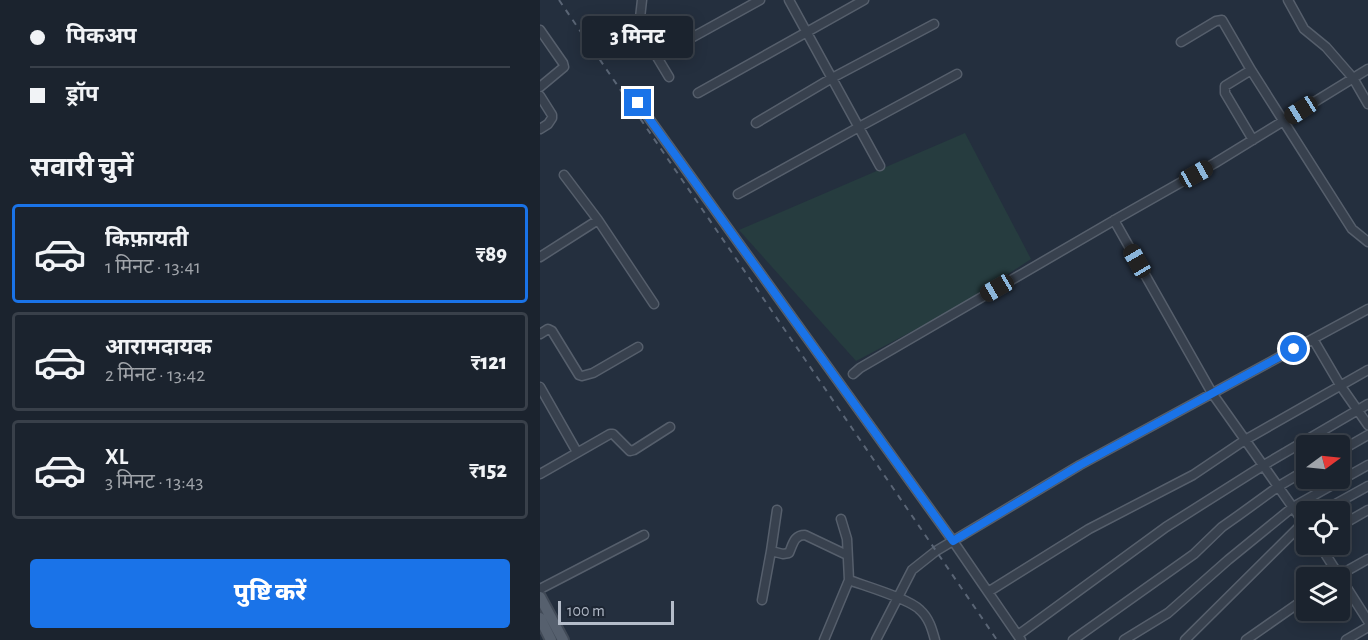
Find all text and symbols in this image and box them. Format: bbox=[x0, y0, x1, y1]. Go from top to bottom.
callout: 3 मिनट bbox=[582, 16, 694, 58]
text: पिकअप bbox=[66, 25, 137, 47]
text: 3 मिनट bbox=[610, 27, 665, 47]
text: ड्रॉप bbox=[66, 83, 99, 105]
route end bbox=[624, 89, 651, 116]
car bbox=[1281, 93, 1321, 127]
text: सवारी चुनें bbox=[30, 154, 133, 181]
car bbox=[1176, 157, 1216, 191]
icon: car bbox=[33, 227, 87, 281]
text: किफ़ायती bbox=[105, 228, 189, 250]
car bbox=[1120, 241, 1154, 281]
text: ₹89 bbox=[476, 243, 507, 265]
text: 1 मिनट · 13:41 bbox=[105, 257, 201, 277]
car bbox=[977, 271, 1017, 305]
icon: car bbox=[33, 335, 87, 389]
route start bbox=[1280, 335, 1307, 362]
text: आरामदायक bbox=[105, 336, 212, 358]
text: ₹121 bbox=[471, 351, 507, 373]
text: 2 मिनट · 13:42 bbox=[105, 365, 205, 385]
north arrow bbox=[1296, 435, 1350, 489]
map controls bbox=[1296, 435, 1350, 621]
icon: car bbox=[33, 443, 87, 497]
text: XL bbox=[105, 446, 128, 468]
text: ₹152 bbox=[469, 459, 507, 481]
text: 3 मिनट · 13:43 bbox=[105, 472, 204, 492]
button: locate bbox=[1296, 501, 1350, 555]
button: पुष्टि करें bbox=[30, 559, 510, 628]
button: layers bbox=[1296, 567, 1350, 621]
scale bar bbox=[558, 598, 674, 626]
text: 100 m bbox=[567, 603, 605, 619]

